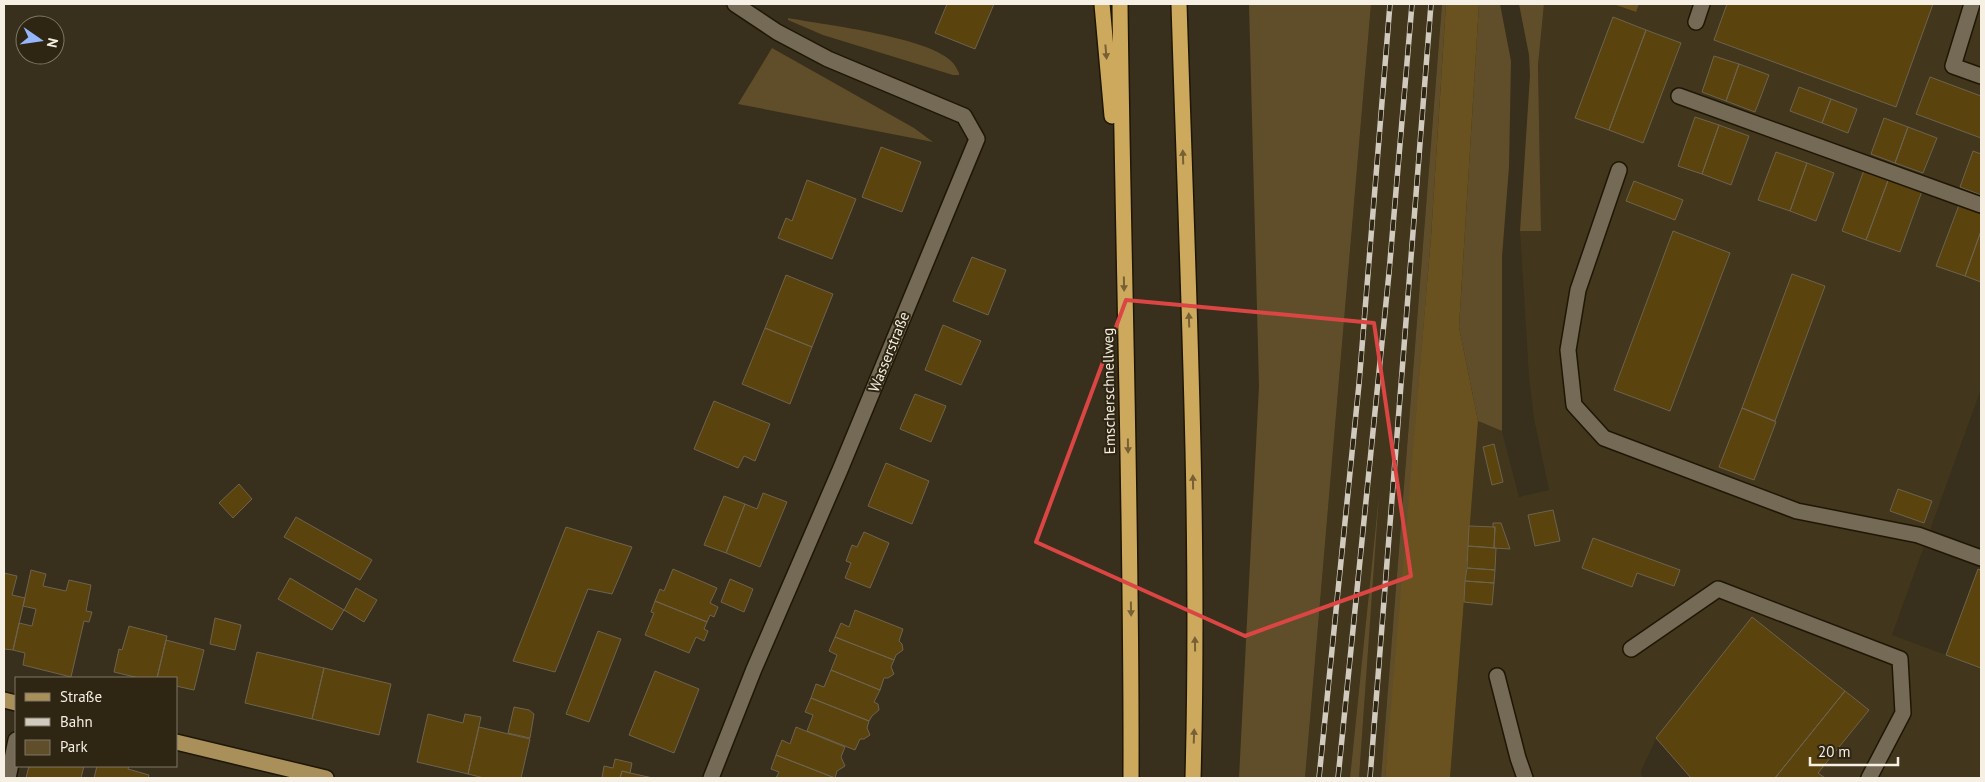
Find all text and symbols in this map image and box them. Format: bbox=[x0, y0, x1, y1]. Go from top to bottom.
north arrow bbox=[15, 15, 65, 65]
text: N bbox=[43, 36, 62, 49]
one-way arrow bbox=[1103, 45, 1111, 61]
one-way arrow bbox=[1179, 149, 1187, 165]
one-way arrow bbox=[1120, 276, 1128, 292]
street label: Wasserstraße bbox=[864, 309, 913, 395]
one-way arrow bbox=[1184, 311, 1192, 327]
street label: Emscherschnellweg bbox=[1098, 328, 1119, 454]
one-way arrow bbox=[1124, 438, 1132, 454]
one-way arrow bbox=[1189, 474, 1197, 490]
one-way arrow bbox=[1127, 601, 1135, 617]
one-way arrow bbox=[1191, 636, 1199, 652]
legend bbox=[15, 677, 178, 767]
text: Straße bbox=[60, 687, 102, 706]
text: Bahn bbox=[60, 712, 93, 731]
one-way arrow bbox=[1190, 727, 1198, 743]
scale bar bbox=[1810, 734, 1898, 766]
text: Park bbox=[60, 737, 88, 756]
text: 20 m bbox=[1818, 742, 1851, 761]

